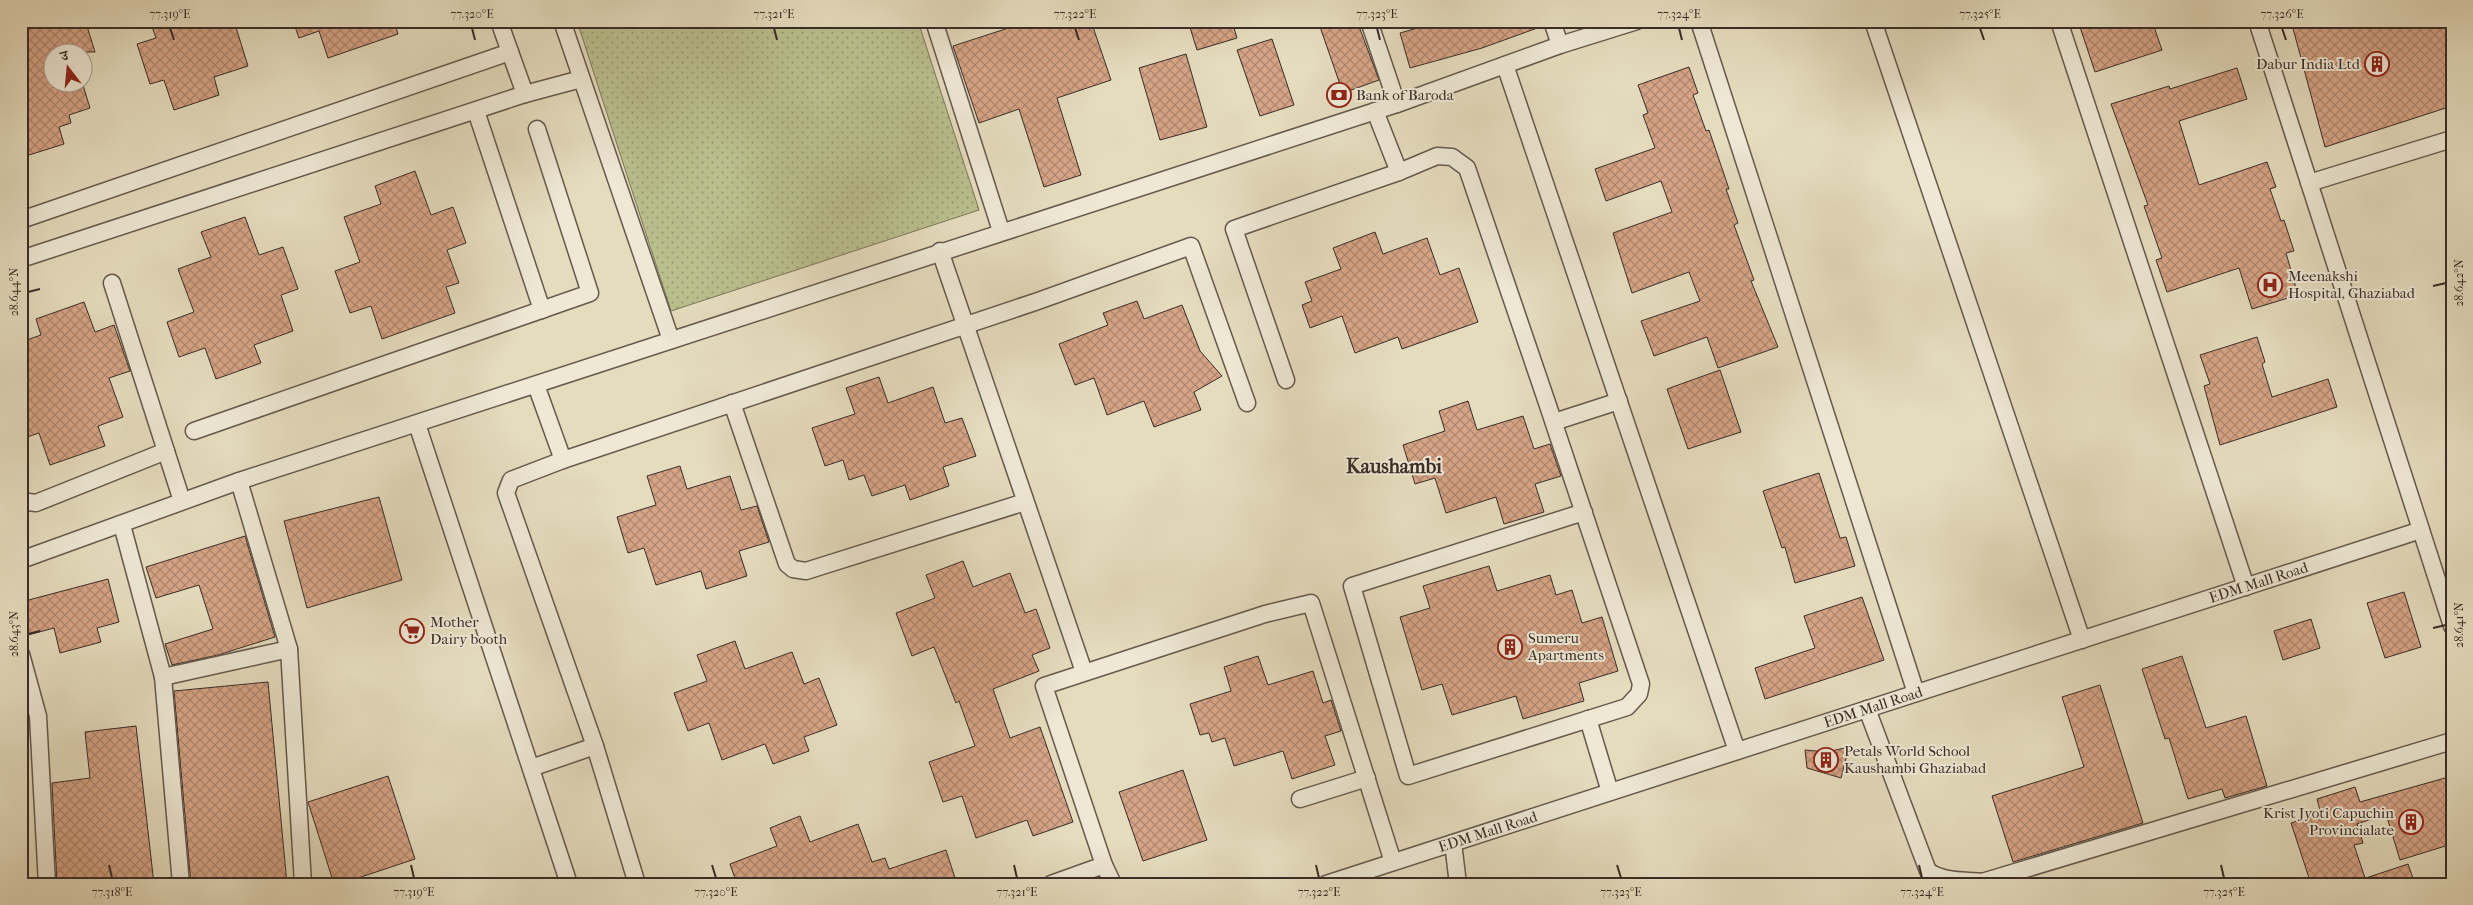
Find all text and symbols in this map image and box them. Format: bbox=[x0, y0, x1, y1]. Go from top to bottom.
text: 77.319°E bbox=[150, 7, 190, 21]
text: 77.320°E bbox=[450, 7, 494, 21]
text: 77.321°E bbox=[754, 7, 794, 21]
text: 77.322°E bbox=[1054, 7, 1096, 21]
text: 77.323°E bbox=[1356, 7, 1398, 21]
text: 77.324°E bbox=[1657, 7, 1701, 21]
text: 77.325°E bbox=[1959, 7, 2001, 21]
text: 77.326°E bbox=[2261, 7, 2303, 21]
north arrow bbox=[42, 42, 92, 92]
text: उ bbox=[58, 47, 71, 65]
building icon: Dabur India Ltd bbox=[2364, 51, 2390, 77]
place label: Dabur India Ltd bbox=[2256, 55, 2361, 73]
bank icon: Bank of Baroda bbox=[1326, 82, 1352, 108]
place label: Bank of Baroda bbox=[1356, 86, 1455, 104]
text: 28.642°N bbox=[2452, 259, 2466, 307]
place label: Meenakshi Hospital, Ghaziabad bbox=[2288, 267, 2416, 302]
text: 28.644°N bbox=[7, 268, 21, 316]
hospital icon: Meenakshi Hospital, Ghaziabad bbox=[2257, 272, 2283, 298]
district label: Kaushambi bbox=[1346, 455, 1443, 478]
street label: EDM Mall Road bbox=[2207, 558, 2311, 607]
text: 28.641°N bbox=[2452, 602, 2466, 648]
text: 28.643°N bbox=[7, 611, 21, 657]
place label: Mother Dairy booth bbox=[430, 613, 508, 648]
supermarket icon: Mother Dairy booth bbox=[399, 618, 425, 644]
place label: Sumeru Apartments bbox=[1527, 629, 1604, 664]
building icon: Sumeru Apartments bbox=[1497, 634, 1523, 660]
street label: EDM Mall Road bbox=[1821, 682, 1926, 732]
place label: Petals World School Kaushambi Ghaziabad bbox=[1844, 742, 1987, 777]
building icon: Petals World School Kaushambi Ghaziabad bbox=[1813, 747, 1839, 773]
place label: Krist Jyoti Capuchin Provincialate bbox=[2263, 804, 2395, 839]
street label: EDM Mall Road bbox=[1436, 807, 1540, 856]
building icon: Krist Jyoti Capuchin Provincialate bbox=[2398, 809, 2424, 835]
text: 77.318°E bbox=[92, 885, 132, 899]
text: 77.319°E bbox=[394, 885, 434, 899]
text: 77.320°E bbox=[694, 885, 738, 899]
text: 77.321°E bbox=[997, 885, 1037, 899]
text: 77.322°E bbox=[1298, 885, 1340, 899]
text: 77.323°E bbox=[1600, 885, 1642, 899]
text: 77.324°E bbox=[1900, 885, 1944, 899]
text: 77.325°E bbox=[2203, 885, 2245, 899]

